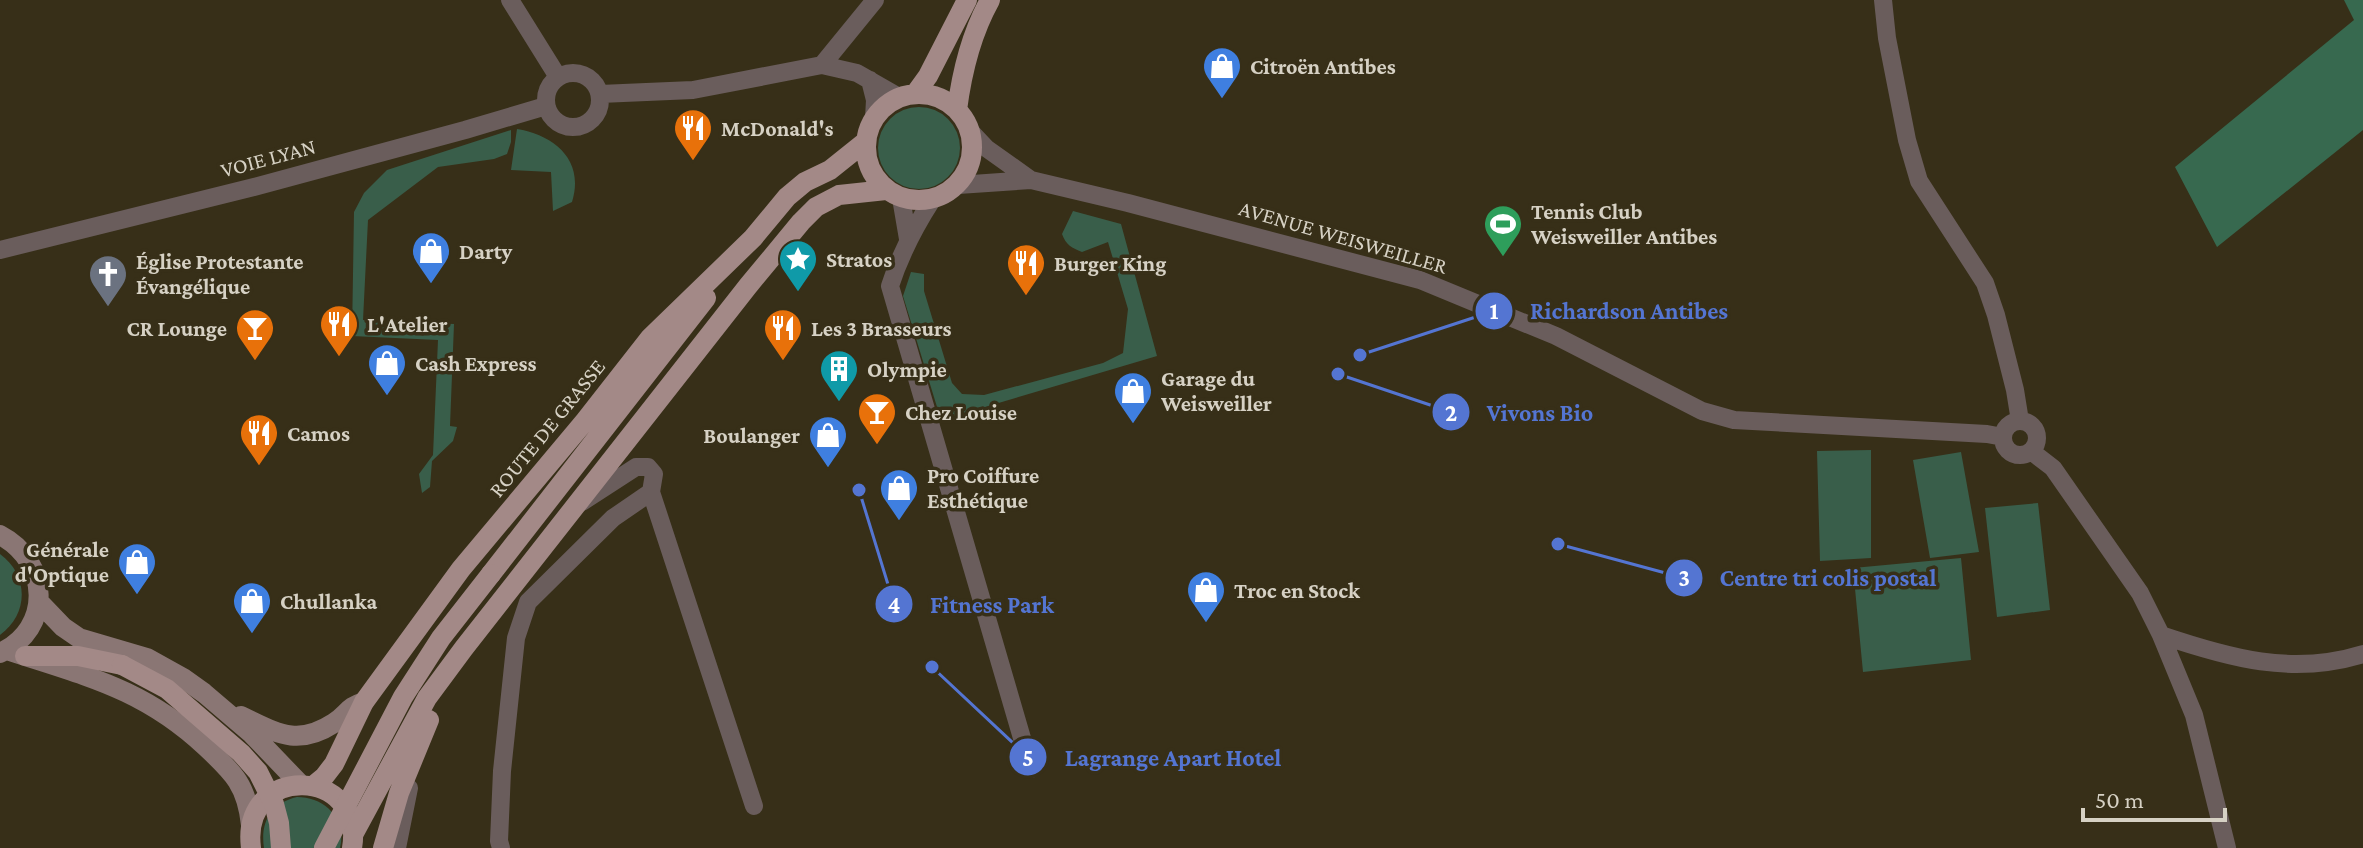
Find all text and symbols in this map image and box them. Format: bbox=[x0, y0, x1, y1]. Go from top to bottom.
shop icon: Citroën Antibes bbox=[1201, 45, 1243, 100]
place label: Citroën Antibes bbox=[1250, 54, 1396, 79]
restaurant icon: McDonald's bbox=[672, 107, 714, 162]
place label: McDonald's bbox=[721, 116, 834, 141]
street label: VOIE LYAN bbox=[218, 133, 318, 183]
street label: AVENUE WEISWEILLER bbox=[1236, 195, 1451, 279]
place label: Tennis Club Weisweiller Antibes bbox=[1530, 199, 1717, 249]
sports icon: Tennis Club Weisweiller Antibes bbox=[1482, 203, 1524, 258]
shop icon: Darty bbox=[410, 230, 452, 285]
place icon: Stratos bbox=[777, 238, 819, 293]
place label: Darty bbox=[459, 239, 512, 264]
restaurant icon: Burger King bbox=[1005, 242, 1047, 297]
place label: Stratos bbox=[826, 247, 892, 272]
place label: Église Protestante Évangélique bbox=[136, 249, 303, 299]
place label: Burger King bbox=[1054, 251, 1166, 276]
church icon: Église Protestante Évangélique bbox=[87, 253, 129, 308]
callout: Richardson Antibes bbox=[1474, 287, 1744, 335]
text: 1 bbox=[1490, 297, 1499, 324]
text: Richardson Antibes bbox=[1530, 297, 1728, 324]
restaurant icon: L'Atelier bbox=[318, 303, 360, 358]
bar icon: CR Lounge bbox=[234, 307, 276, 362]
restaurant icon: Les 3 Brasseurs bbox=[762, 307, 804, 362]
place label: L'Atelier bbox=[367, 312, 448, 337]
place label: CR Lounge bbox=[126, 316, 227, 341]
place label: Les 3 Brasseurs bbox=[811, 316, 951, 341]
shop icon: Cash Express bbox=[366, 342, 408, 397]
building icon: Olympie bbox=[818, 348, 860, 403]
place label: Cash Express bbox=[415, 351, 537, 376]
street label: ROUTE DE GRASSE bbox=[484, 354, 610, 502]
place label: Olympie bbox=[867, 357, 947, 382]
place label: Garage du Weisweiller bbox=[1160, 366, 1272, 416]
shop icon: Garage du Weisweiller bbox=[1112, 370, 1154, 425]
callout: Vivons Bio bbox=[1431, 388, 1610, 436]
bar icon: Chez Louise bbox=[856, 391, 898, 446]
text: 2 bbox=[1445, 399, 1457, 426]
text: Vivons Bio bbox=[1486, 399, 1593, 426]
place label: Chez Louise bbox=[905, 400, 1017, 425]
restaurant icon: Camos bbox=[238, 412, 280, 467]
shop icon: Boulanger bbox=[807, 414, 849, 469]
place label: Camos bbox=[287, 421, 350, 446]
place label: Boulanger bbox=[703, 423, 800, 448]
place label: Pro Coiffure Esthétique bbox=[927, 463, 1039, 513]
shop icon: Pro Coiffure Esthétique bbox=[878, 467, 920, 522]
place label: Générale d'Optique bbox=[15, 537, 109, 587]
shop icon: Générale d'Optique bbox=[116, 541, 158, 596]
callout: Centre tri colis postal bbox=[1664, 554, 1953, 602]
text: 3 bbox=[1678, 564, 1690, 591]
text: Centre tri colis postal bbox=[1720, 564, 1936, 591]
shop icon: Troc en Stock bbox=[1185, 569, 1227, 624]
place label: Troc en Stock bbox=[1234, 578, 1361, 603]
shop icon: Chullanka bbox=[231, 580, 273, 635]
callout: Fitness Park bbox=[874, 580, 1070, 628]
place label: Chullanka bbox=[280, 589, 377, 614]
text: 4 bbox=[888, 591, 901, 618]
text: Fitness Park bbox=[930, 591, 1055, 618]
callout: Lagrange Apart Hotel bbox=[1008, 733, 1297, 781]
text: 5 bbox=[1022, 744, 1034, 771]
text: Lagrange Apart Hotel bbox=[1065, 744, 1281, 771]
scale bar bbox=[2083, 772, 2225, 822]
text: 50 m bbox=[2095, 786, 2144, 813]

